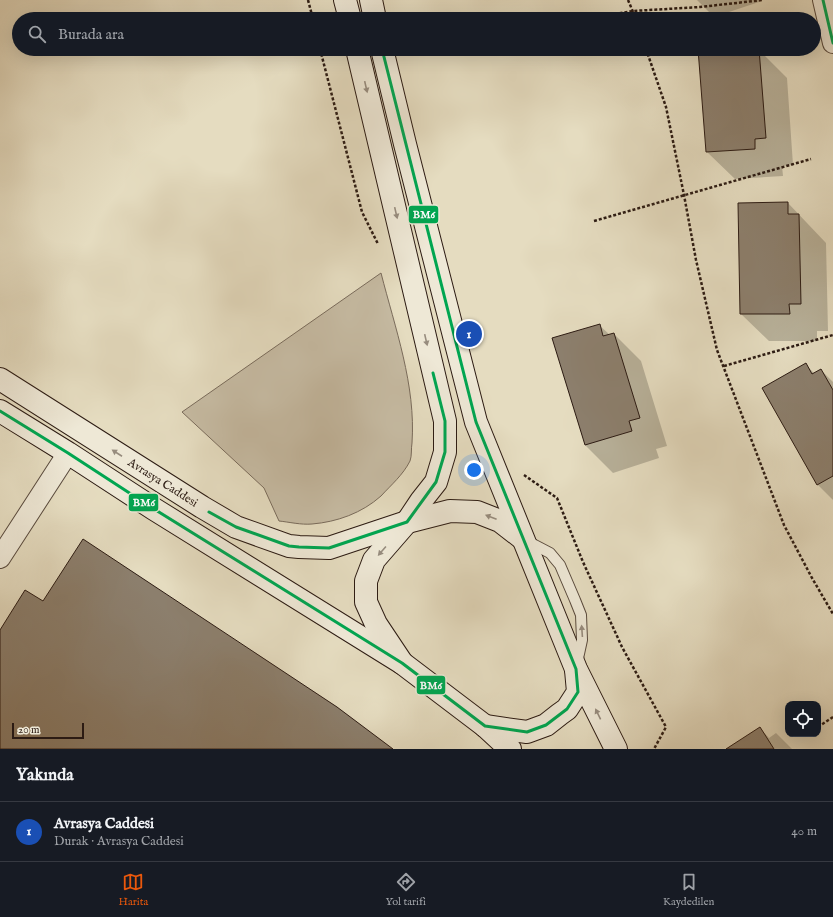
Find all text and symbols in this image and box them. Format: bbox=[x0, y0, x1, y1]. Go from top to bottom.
search box bbox=[12, 12, 821, 56]
icon: search bbox=[26, 23, 48, 45]
text: Burada ara bbox=[58, 25, 124, 44]
one-way arrow bbox=[363, 81, 369, 93]
line badge: BM6 bbox=[408, 205, 439, 224]
one-way arrow bbox=[393, 207, 399, 220]
text: BM6 bbox=[413, 208, 436, 222]
pin: 1 bbox=[456, 319, 482, 349]
one-way arrow bbox=[423, 334, 429, 346]
one-way arrow bbox=[112, 449, 122, 457]
street label: Avrasya Caddesi bbox=[124, 454, 201, 511]
your location bbox=[464, 460, 484, 480]
line badge: BM6 bbox=[128, 493, 159, 512]
text: BM6 bbox=[133, 496, 156, 510]
one-way arrow bbox=[484, 514, 496, 520]
one-way arrow bbox=[377, 546, 386, 556]
one-way arrow bbox=[578, 625, 585, 637]
line badge: BM6 bbox=[416, 675, 446, 695]
text: BM6 bbox=[420, 679, 443, 693]
map controls bbox=[785, 701, 821, 737]
button: locate bbox=[785, 701, 821, 737]
one-way arrow bbox=[595, 708, 601, 720]
scale bar bbox=[12, 721, 84, 740]
text: 20 m bbox=[18, 723, 39, 737]
text: Yakında bbox=[16, 765, 74, 786]
text: Avrasya Caddesi bbox=[54, 814, 154, 833]
text: 1 bbox=[27, 823, 31, 840]
text: 40 m bbox=[791, 823, 817, 840]
text: Durak · Avrasya Caddesi bbox=[54, 833, 184, 850]
tab: Harita bbox=[119, 871, 148, 909]
tab: Yol tarifi bbox=[385, 871, 426, 909]
tab: Kaydedilen bbox=[663, 871, 714, 909]

